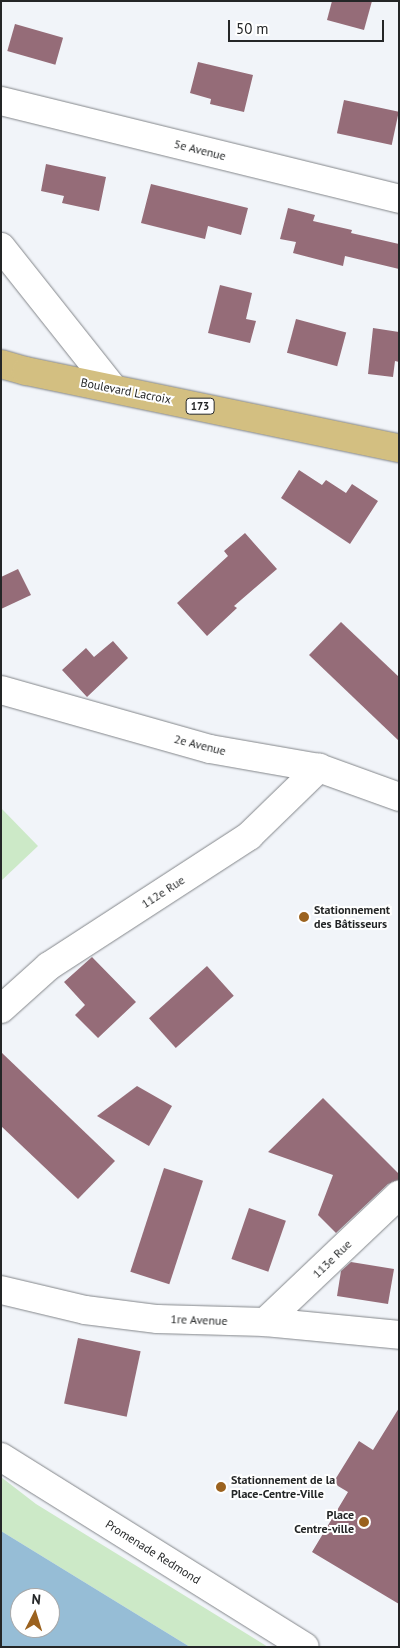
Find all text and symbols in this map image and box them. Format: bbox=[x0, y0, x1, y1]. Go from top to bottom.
scale bar bbox=[230, 10, 386, 42]
text: 50 m bbox=[236, 19, 269, 38]
street label: 5e Avenue bbox=[172, 137, 228, 163]
street label: Boulevard Lacroix bbox=[79, 375, 173, 407]
road number: 173 bbox=[185, 398, 215, 414]
street label: 2e Avenue bbox=[172, 732, 228, 758]
street label: 112e Rue bbox=[139, 873, 187, 911]
place label: Stationnement des Bâtisseurs bbox=[314, 903, 390, 931]
marker: Stationnement des Bâtisseurs bbox=[298, 911, 310, 923]
street label: 113e Rue bbox=[310, 1237, 354, 1281]
street label: 1re Avenue bbox=[170, 1312, 228, 1328]
place label: Stationnement de la Place-Centre-Ville bbox=[231, 1473, 335, 1501]
marker: Stationnement de la Place-Centre-Ville bbox=[215, 1481, 227, 1493]
place label: Place Centre-ville bbox=[294, 1508, 354, 1536]
marker: Place Centre-ville bbox=[358, 1516, 370, 1528]
street label: Promenade Redmond bbox=[103, 1517, 203, 1587]
north arrow bbox=[10, 1588, 60, 1638]
text: N bbox=[31, 1590, 42, 1608]

